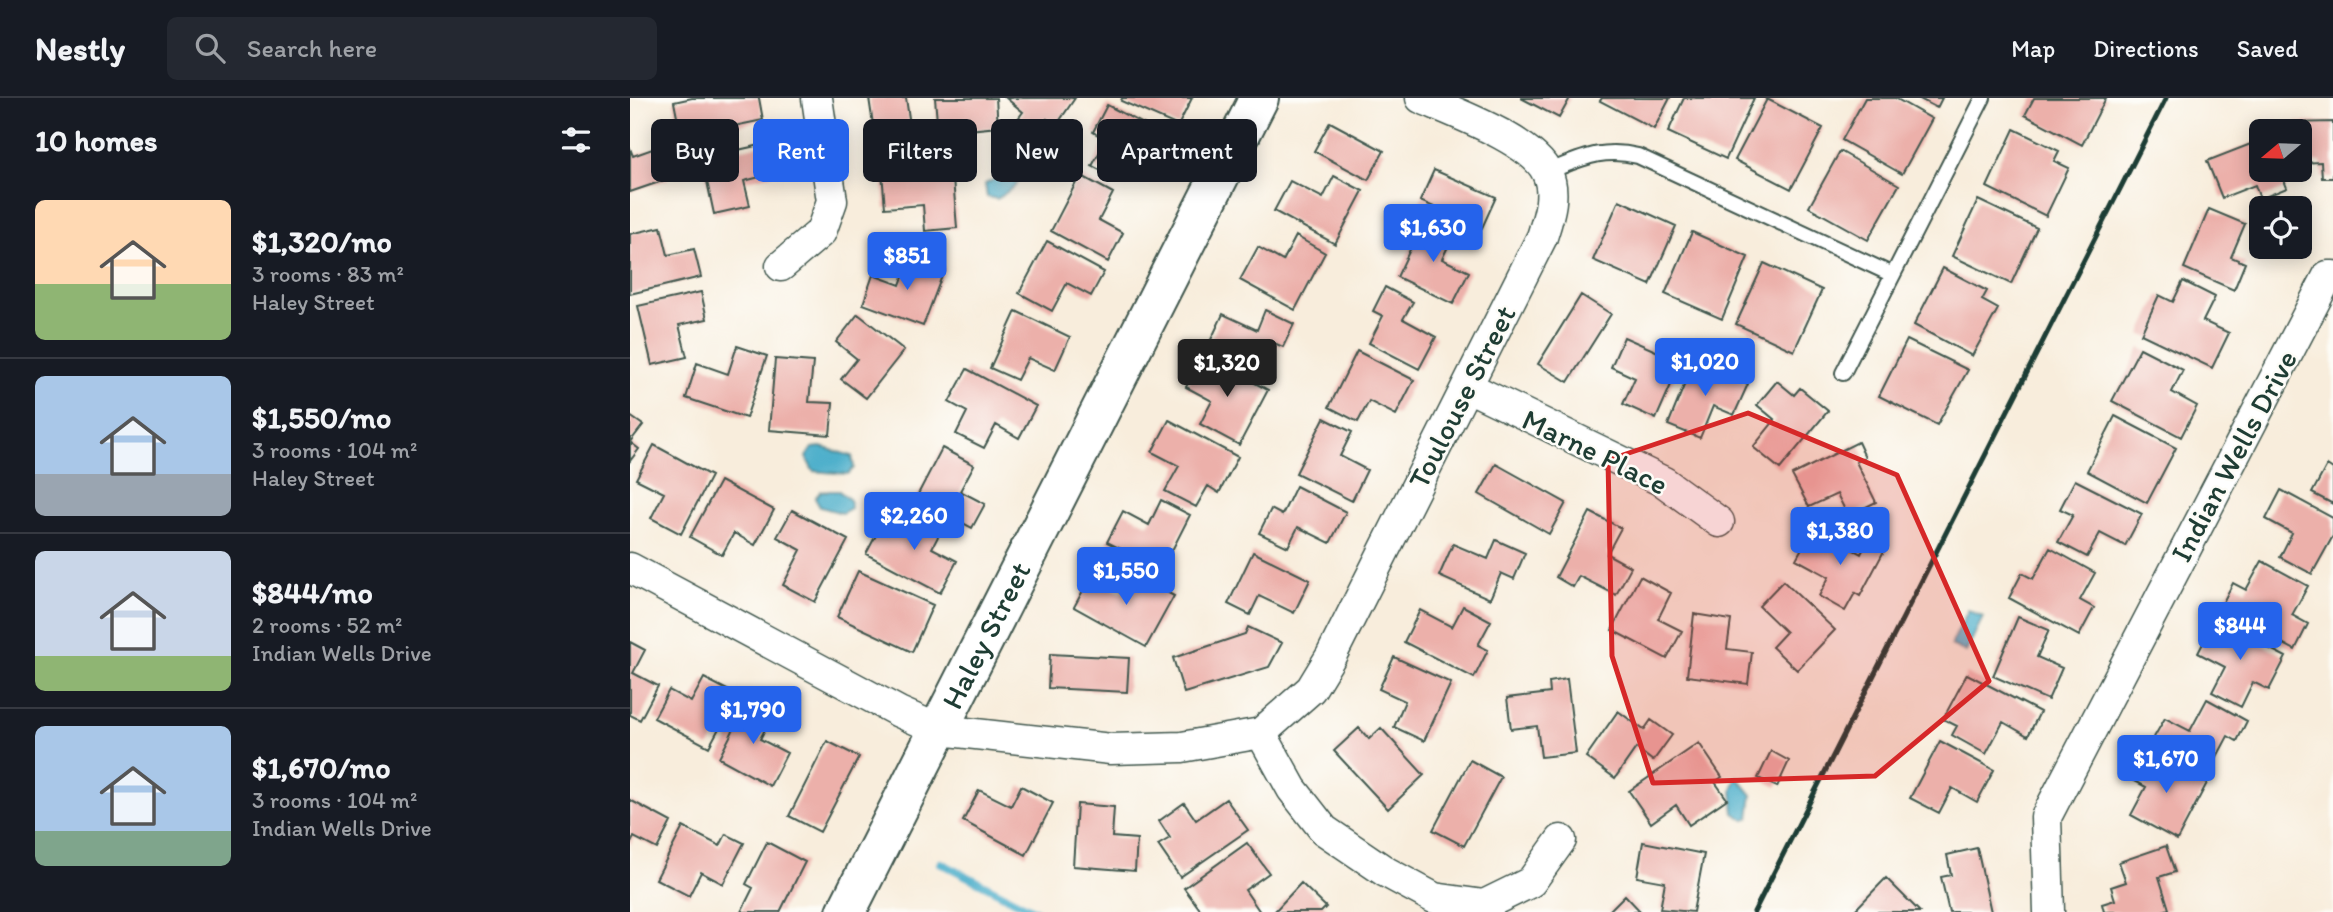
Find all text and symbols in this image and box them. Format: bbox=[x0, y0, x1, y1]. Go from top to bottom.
search box bbox=[167, 17, 657, 80]
text: Nestly bbox=[35, 29, 125, 68]
icon: search bbox=[191, 29, 229, 67]
text: Search here bbox=[247, 32, 377, 64]
text: Map bbox=[2011, 34, 2055, 63]
text: Directions bbox=[2093, 34, 2199, 63]
text: Saved bbox=[2237, 34, 2298, 63]
chip: Buy bbox=[651, 119, 739, 182]
chip: Rent bbox=[753, 119, 849, 182]
chip: Filters bbox=[863, 119, 977, 182]
chip: New bbox=[991, 119, 1083, 182]
chip: Apartment bbox=[1097, 119, 1257, 182]
north arrow bbox=[2249, 119, 2312, 182]
map controls bbox=[2249, 119, 2312, 259]
icon: filters bbox=[557, 121, 595, 159]
text: 10 homes bbox=[35, 122, 158, 159]
button: locate bbox=[2249, 196, 2312, 259]
pin: $1,630 bbox=[1376, 204, 1490, 264]
text: $1,630 bbox=[1400, 213, 1466, 241]
text: $1,320/mo bbox=[252, 223, 392, 260]
icon: home bbox=[91, 228, 175, 312]
pin: $851 bbox=[866, 232, 948, 292]
text: $851 bbox=[883, 241, 931, 269]
text: 3 rooms · 83 m² bbox=[252, 260, 404, 288]
text: Haley Street bbox=[252, 288, 375, 316]
street label: Toulouse Street bbox=[1400, 299, 1524, 494]
pin: $1,020 bbox=[1648, 338, 1762, 398]
pin: $1,320 bbox=[1170, 340, 1284, 399]
street label: Indian Wells Drive bbox=[2162, 344, 2305, 568]
text: $1,020 bbox=[1671, 347, 1739, 375]
text: $1,320 bbox=[1194, 348, 1260, 376]
text: $1,550/mo bbox=[252, 399, 391, 436]
street label: Marne Place bbox=[1516, 400, 1674, 503]
icon: home bbox=[91, 404, 175, 488]
text: 3 rooms · 104 m² bbox=[252, 436, 417, 464]
text: Haley Street bbox=[252, 464, 375, 492]
pin: $2,260 bbox=[857, 492, 971, 552]
text: $2,260 bbox=[880, 501, 948, 529]
pin: $1,380 bbox=[1783, 508, 1897, 567]
text: $1,380 bbox=[1806, 516, 1874, 544]
pin: $1,550 bbox=[1069, 547, 1183, 607]
street label: Haley Street bbox=[933, 556, 1039, 715]
text: $1,550 bbox=[1093, 556, 1159, 584]
text: $844/mo bbox=[252, 574, 373, 611]
icon: home bbox=[91, 579, 175, 663]
pin: $844 bbox=[2199, 602, 2281, 662]
text: 2 rooms · 52 m² bbox=[252, 611, 402, 639]
text: $844 bbox=[2214, 611, 2266, 639]
text: Indian Wells Drive bbox=[252, 639, 432, 667]
pin: $1,790 bbox=[696, 686, 810, 746]
text: $1,790 bbox=[720, 695, 786, 723]
pin: $1,670 bbox=[2109, 736, 2223, 795]
text: $1,670 bbox=[2133, 744, 2199, 772]
text: $1,670/mo bbox=[252, 749, 391, 786]
icon: home bbox=[91, 754, 175, 838]
text: 3 rooms · 104 m² bbox=[252, 786, 417, 814]
text: Indian Wells Drive bbox=[252, 814, 432, 842]

